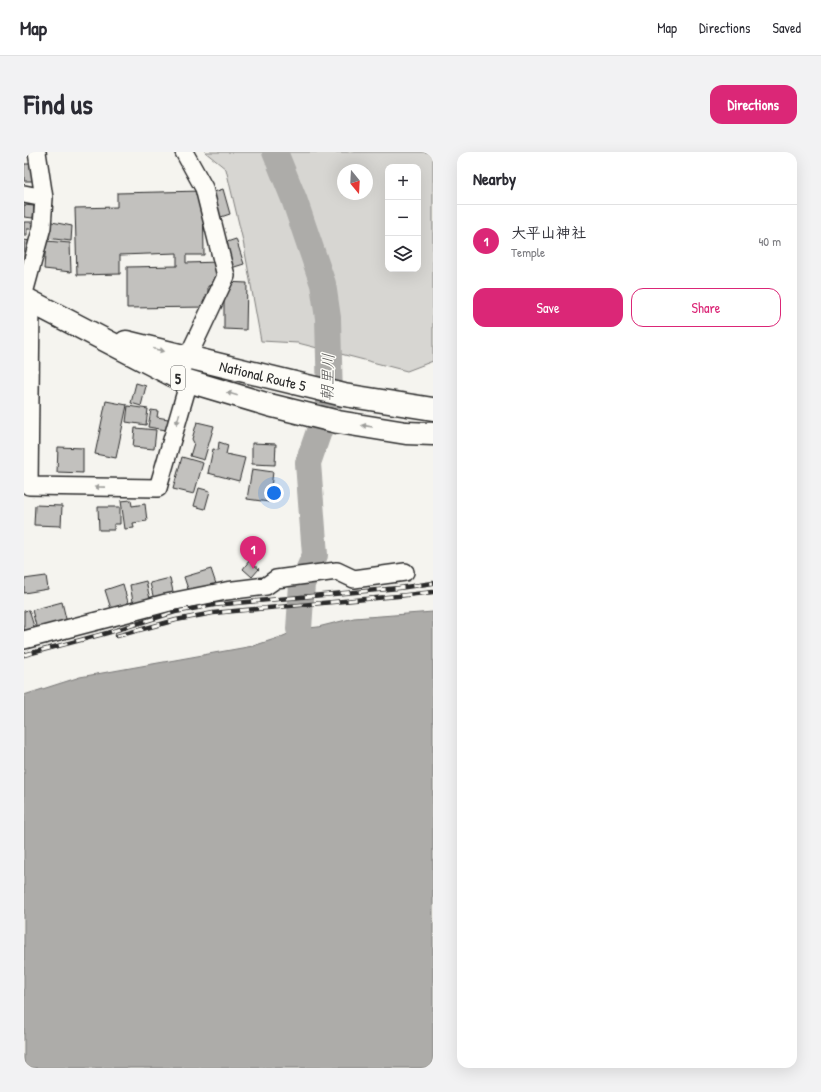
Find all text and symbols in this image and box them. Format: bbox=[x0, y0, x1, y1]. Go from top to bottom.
text: Map bbox=[20, 15, 47, 41]
text: Map bbox=[657, 18, 677, 37]
text: Directions bbox=[699, 18, 750, 37]
text: Saved bbox=[772, 18, 801, 37]
text: Find us bbox=[24, 85, 93, 123]
button: Directions bbox=[710, 85, 797, 124]
north arrow bbox=[337, 164, 373, 200]
map controls bbox=[385, 164, 421, 272]
button: + bbox=[385, 164, 421, 200]
text: Nearby bbox=[473, 167, 516, 190]
button: − bbox=[385, 200, 421, 236]
text: 大平山神社 bbox=[511, 222, 586, 243]
text: 1 bbox=[484, 232, 488, 250]
text: 40 m bbox=[758, 232, 781, 250]
button: layers bbox=[385, 236, 421, 272]
text: Temple bbox=[511, 243, 545, 261]
button: Save bbox=[473, 288, 623, 327]
button: Share bbox=[631, 288, 781, 327]
one-way arrow bbox=[153, 347, 165, 353]
water label: 朝里川 bbox=[315, 353, 339, 401]
street label: National Route 5 bbox=[218, 355, 309, 396]
road number: 5 bbox=[171, 366, 185, 390]
one-way arrow bbox=[226, 391, 238, 397]
one-way arrow bbox=[175, 413, 181, 425]
one-way arrow bbox=[361, 423, 373, 429]
your location bbox=[264, 483, 284, 503]
one-way arrow bbox=[93, 484, 106, 490]
pin: 1 bbox=[240, 536, 266, 569]

